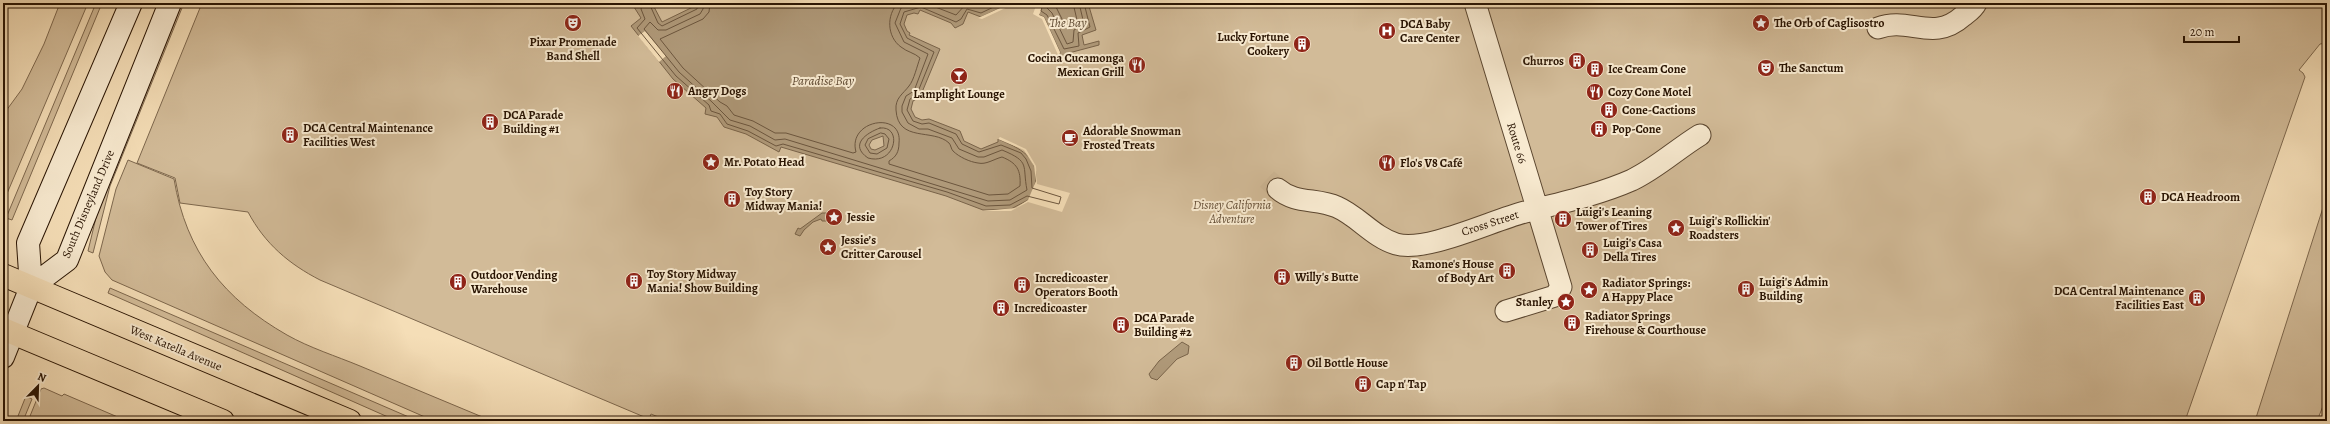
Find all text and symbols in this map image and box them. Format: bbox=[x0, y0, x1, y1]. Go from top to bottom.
theatre icon: Pixar Promenade Band Shell bbox=[563, 13, 583, 33]
place icon: The Orb of Caglisostro bbox=[1751, 13, 1771, 33]
water label: The Bay bbox=[1049, 14, 1087, 31]
place label: The Orb of Caglisostro bbox=[1774, 15, 1884, 31]
place label: DCA Baby Care Center bbox=[1400, 16, 1460, 46]
scale bar bbox=[2184, 18, 2239, 44]
hospital icon: DCA Baby Care Center bbox=[1377, 21, 1397, 41]
text: 20 m bbox=[2190, 24, 2214, 40]
place label: Lucky Fortune Cookery bbox=[1217, 29, 1289, 59]
place label: Pixar Promenade Band Shell bbox=[529, 34, 617, 64]
building icon: Lucky Fortune Cookery bbox=[1292, 34, 1312, 54]
place label: Cocina Cucamonga Mexican Grill bbox=[1028, 50, 1125, 80]
building icon: Churros bbox=[1567, 51, 1587, 71]
place label: Churros bbox=[1523, 53, 1564, 69]
restaurant icon: Cocina Cucamonga Mexican Grill bbox=[1127, 55, 1147, 75]
theatre icon: The Sanctum bbox=[1756, 58, 1776, 78]
building icon: Ice Cream Cone bbox=[1585, 59, 1605, 79]
place label: The Sanctum bbox=[1779, 60, 1844, 76]
place label: Ice Cream Cone bbox=[1608, 61, 1686, 77]
bar icon: Lamplight Lounge bbox=[949, 66, 969, 86]
water label: Paradise Bay bbox=[792, 72, 854, 89]
restaurant icon: Angry Dogs bbox=[665, 81, 685, 101]
restaurant icon: Cozy Cone Motel bbox=[1585, 82, 1605, 102]
place label: Angry Dogs bbox=[687, 83, 746, 99]
place label: Cozy Cone Motel bbox=[1608, 84, 1692, 100]
place label: Lamplight Lounge bbox=[913, 86, 1005, 102]
building icon: Cone-Cactions bbox=[1599, 100, 1619, 120]
place label: Cone-Cactions bbox=[1622, 102, 1696, 118]
place label: DCA Parade Building #1 bbox=[503, 107, 564, 137]
building icon: DCA Parade Building #1 bbox=[480, 112, 500, 132]
building icon: Pop-Cone bbox=[1589, 119, 1609, 139]
place label: DCA Central Maintenance Facilities West bbox=[303, 120, 433, 150]
street label: Route 66 bbox=[1503, 120, 1531, 166]
place label: Pop-Cone bbox=[1612, 121, 1662, 137]
place label: Adorable Snowman Frosted Treats bbox=[1082, 123, 1181, 153]
building icon: DCA Central Maintenance Facilities West bbox=[280, 125, 300, 145]
cafe icon: Adorable Snowman Frosted Treats bbox=[1060, 128, 1080, 148]
street label: South Disneyland Drive bbox=[58, 147, 118, 261]
place icon: Mr. Potato Head bbox=[701, 152, 721, 172]
restaurant icon: Flo's V8 Café bbox=[1377, 153, 1397, 173]
place label: Mr. Potato Head bbox=[724, 154, 805, 170]
place label: Flo's V8 Café bbox=[1400, 155, 1463, 171]
place label: Toy Story Midway Mania! bbox=[745, 184, 822, 214]
building icon: DCA Headroom bbox=[2138, 187, 2158, 207]
building icon: Toy Story Midway Mania! bbox=[722, 189, 742, 209]
place label: DCA Headroom bbox=[2161, 189, 2240, 205]
park label: Disney California Adventure bbox=[1193, 197, 1272, 227]
place label: Luigi's Leaning Tower of Tires bbox=[1576, 204, 1653, 234]
street label: Cross Street bbox=[1459, 206, 1521, 240]
place icon: Jessie bbox=[824, 207, 844, 227]
place label: Jessie bbox=[847, 209, 875, 225]
building icon: Luigi's Leaning Tower of Tires bbox=[1553, 209, 1573, 229]
place label: Luigi's Rollickin' Roadsters bbox=[1689, 213, 1770, 243]
place icon: Luigi's Rollickin' Roadsters bbox=[1666, 218, 1686, 238]
place label: Jessie’s Critter Carousel bbox=[841, 232, 922, 262]
place label: Luigi's Casa Della Tires bbox=[1603, 235, 1662, 265]
place icon: Jessie’s Critter Carousel bbox=[818, 237, 838, 257]
building icon: Luigi's Casa Della Tires bbox=[1580, 240, 1600, 260]
place label: Ramone's House of Body Art bbox=[1412, 256, 1494, 286]
building icon: Ramone's House of Body Art bbox=[1497, 261, 1517, 281]
place label: Toy Story Midway Mania! Show Building bbox=[647, 266, 759, 296]
place label: Outdoor Vending Warehouse bbox=[470, 267, 558, 297]
building icon: Willy's Butte bbox=[1272, 267, 1292, 287]
place label: Willy's Butte bbox=[1294, 269, 1359, 285]
place label: Incredicoaster Operators Booth bbox=[1035, 270, 1119, 300]
building icon: Toy Story Midway Mania! Show Building bbox=[624, 271, 644, 291]
building icon: Outdoor Vending Warehouse bbox=[448, 272, 468, 292]
place label: Luigi's Admin Building bbox=[1759, 274, 1828, 304]
building icon: Incredicoaster Operators Booth bbox=[1012, 275, 1032, 295]
place label: Radiator Springs: A Happy Place bbox=[1601, 275, 1690, 305]
building icon: Luigi's Admin Building bbox=[1736, 279, 1756, 299]
place icon: Radiator Springs: A Happy Place bbox=[1579, 280, 1599, 300]
place label: DCA Central Maintenance Facilities East bbox=[2054, 283, 2184, 313]
building icon: DCA Central Maintenance Facilities East bbox=[2187, 288, 2207, 308]
place icon: Stanley bbox=[1556, 292, 1576, 312]
place label: Stanley bbox=[1516, 294, 1553, 310]
building icon: Incredicoaster bbox=[991, 298, 1011, 318]
place label: Incredicoaster bbox=[1014, 300, 1087, 316]
place label: Radiator Springs Firehouse & Courthouse bbox=[1585, 308, 1706, 338]
place label: DCA Parade Building #2 bbox=[1134, 310, 1195, 340]
building icon: Radiator Springs Firehouse & Courthouse bbox=[1562, 313, 1582, 333]
building icon: DCA Parade Building #2 bbox=[1111, 315, 1131, 335]
street label: West Katella Avenue bbox=[127, 321, 225, 375]
building icon: Oil Bottle House bbox=[1284, 353, 1304, 373]
place label: Oil Bottle House bbox=[1307, 355, 1389, 371]
north arrow bbox=[18, 366, 58, 406]
text: N bbox=[35, 369, 48, 386]
building icon: Cap n' Tap bbox=[1353, 374, 1373, 394]
place label: Cap n' Tap bbox=[1376, 376, 1427, 392]

